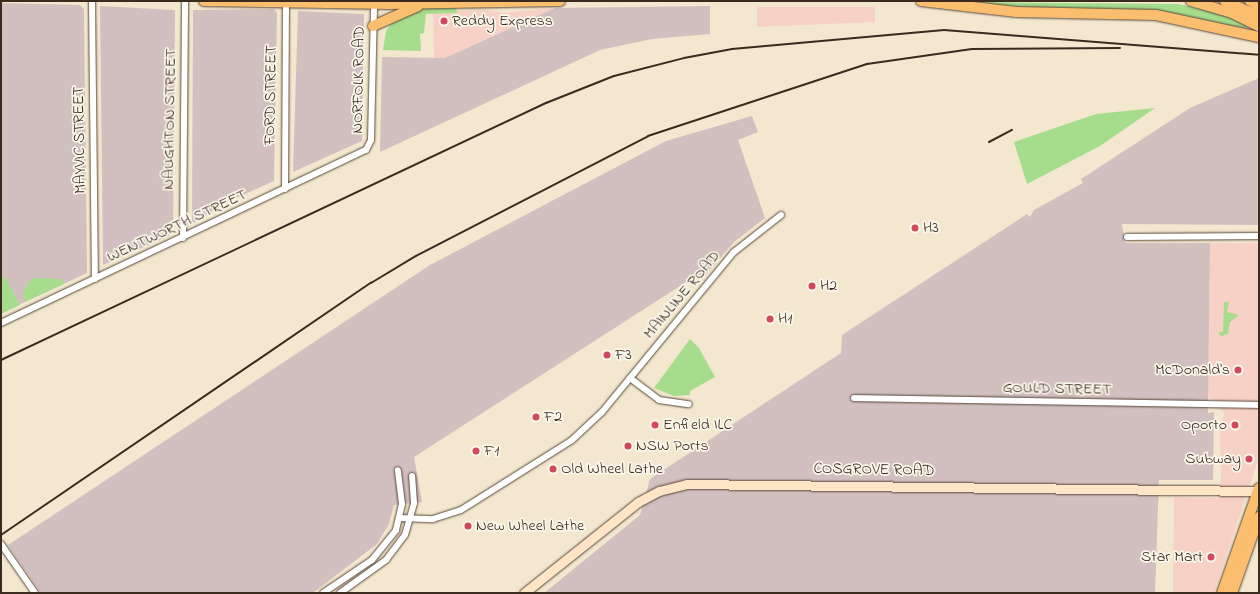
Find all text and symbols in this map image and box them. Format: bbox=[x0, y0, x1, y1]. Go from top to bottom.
place label: Reddy Express bbox=[452, 11, 553, 31]
marker: Reddy Express bbox=[439, 16, 449, 26]
street label: NORFOLK ROAD bbox=[348, 26, 370, 134]
street label: FORD STREET bbox=[261, 45, 281, 145]
street label: NAUGHTON STREET bbox=[159, 48, 181, 190]
street label: MAYVIC STREET bbox=[69, 86, 91, 194]
street label: WENTWORTH STREET bbox=[104, 185, 250, 267]
place label: H3 bbox=[923, 218, 939, 238]
marker: H3 bbox=[910, 223, 920, 233]
street label: MAINLINE ROAD bbox=[639, 247, 725, 343]
place label: H2 bbox=[820, 276, 837, 296]
marker: H2 bbox=[807, 281, 817, 291]
place label: H1 bbox=[778, 309, 792, 329]
marker: H1 bbox=[765, 314, 775, 324]
place label: F3 bbox=[615, 345, 632, 365]
marker: F3 bbox=[602, 350, 612, 360]
place label: McDonald's bbox=[1155, 360, 1230, 380]
marker: McDonald's bbox=[1233, 365, 1243, 375]
street label: GOULD STREET bbox=[1002, 378, 1112, 400]
place label: F2 bbox=[544, 407, 562, 427]
marker: F2 bbox=[531, 412, 541, 422]
place label: Enfield ILC bbox=[663, 415, 732, 435]
place label: Oporto bbox=[1181, 415, 1227, 435]
marker: Enfield ILC bbox=[650, 420, 660, 430]
marker: Oporto bbox=[1230, 420, 1240, 430]
place label: NSW Ports bbox=[636, 436, 709, 456]
place label: F1 bbox=[484, 441, 499, 461]
marker: NSW Ports bbox=[623, 441, 633, 451]
marker: F1 bbox=[471, 446, 481, 456]
place label: Subway bbox=[1185, 449, 1241, 469]
marker: Subway bbox=[1244, 454, 1254, 464]
place label: Old Wheel Lathe bbox=[561, 459, 663, 479]
street label: COSGROVE ROAD bbox=[813, 459, 935, 481]
marker: Old Wheel Lathe bbox=[548, 464, 558, 474]
place label: New Wheel Lathe bbox=[476, 516, 584, 536]
marker: New Wheel Lathe bbox=[463, 521, 473, 531]
place label: Star Mart bbox=[1141, 547, 1203, 567]
marker: Star Mart bbox=[1206, 552, 1216, 562]

